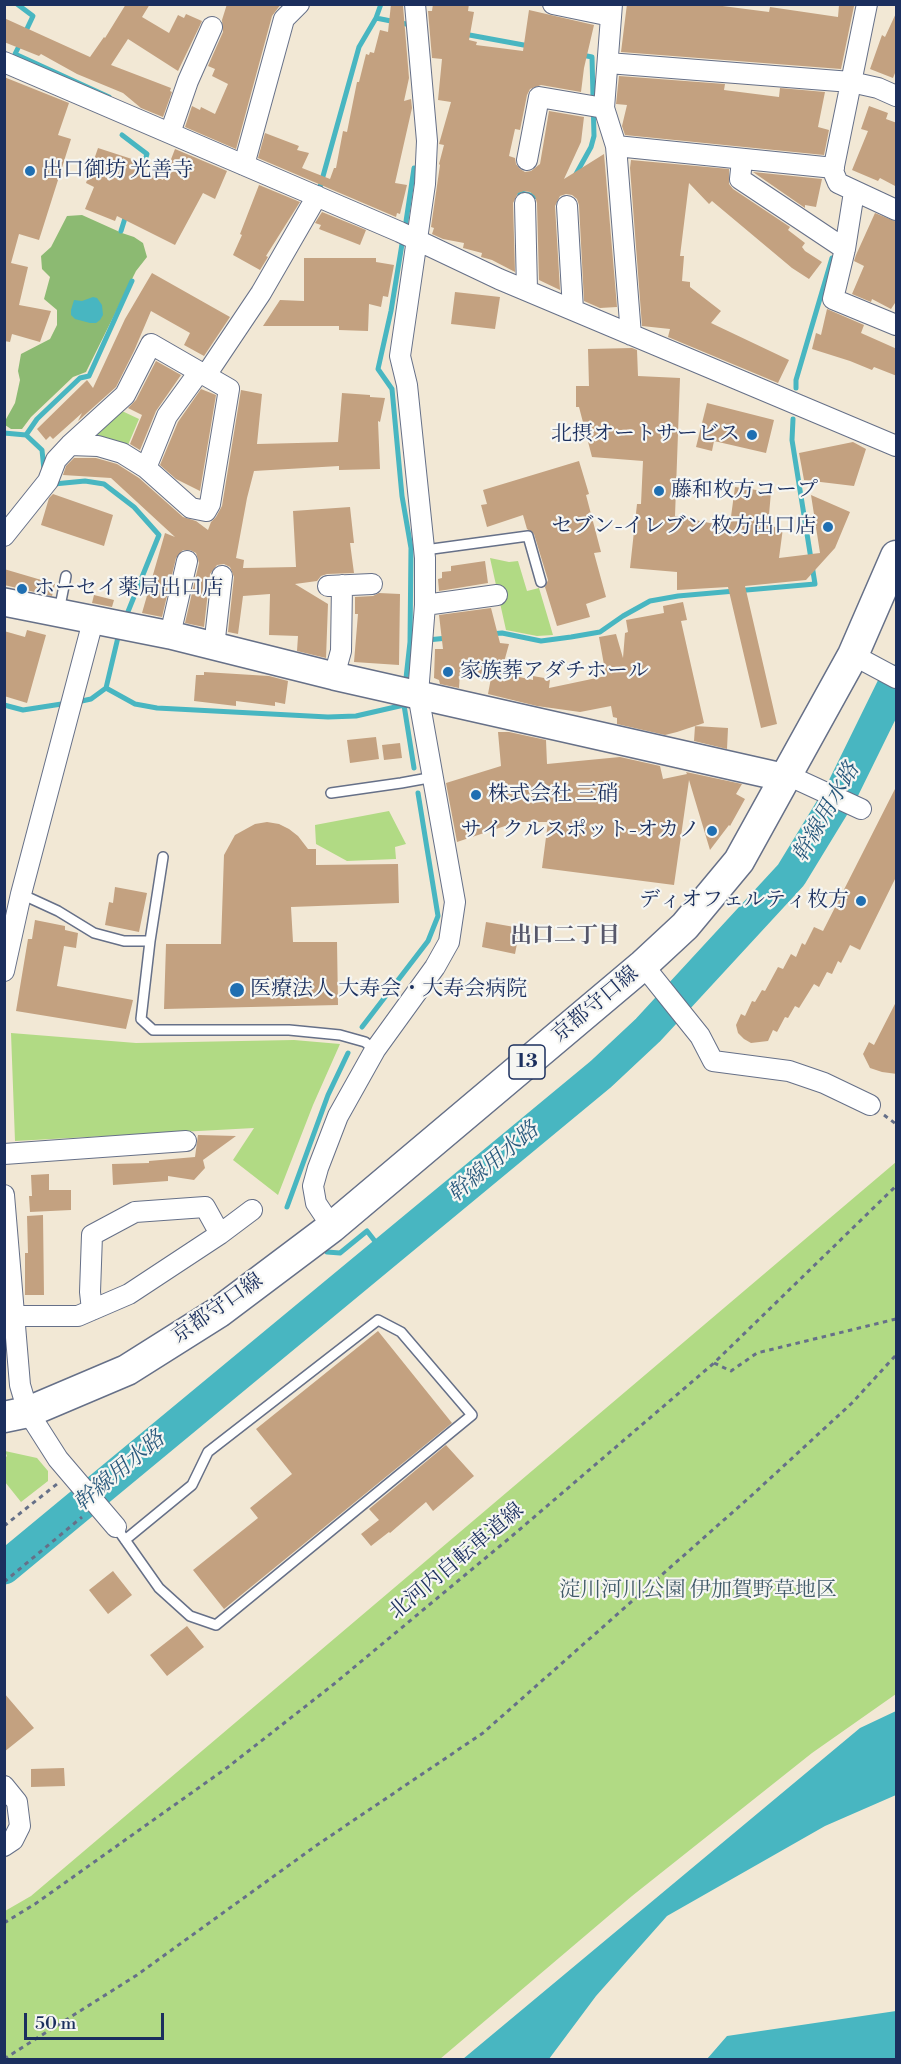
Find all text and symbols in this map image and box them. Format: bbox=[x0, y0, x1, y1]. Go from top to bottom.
place label: 出口御坊 光善寺 bbox=[42, 158, 193, 184]
marker: 出口御坊 光善寺 bbox=[23, 164, 37, 178]
place label: 北摂オートサービス bbox=[551, 422, 740, 448]
marker: 北摂オートサービス bbox=[745, 428, 759, 442]
place label: 藤和枚方コープ bbox=[671, 478, 818, 504]
marker: 藤和枚方コープ bbox=[652, 484, 666, 498]
place label: セブン-イレブン 枚方出口店 bbox=[551, 514, 816, 540]
marker: セブン-イレブン 枚方出口店 bbox=[821, 520, 835, 534]
place label: ホーセイ薬局出口店 bbox=[34, 576, 223, 602]
marker: ホーセイ薬局出口店 bbox=[15, 582, 29, 596]
place label: 家族葬アダチホール bbox=[460, 659, 649, 685]
marker: 家族葬アダチホール bbox=[441, 665, 455, 679]
water label: 幹線用水路 bbox=[788, 759, 866, 867]
place label: 株式会社 三硝 bbox=[488, 782, 618, 808]
marker: 株式会社 三硝 bbox=[469, 788, 483, 802]
place label: サイクルスポット-オカノ bbox=[461, 818, 700, 844]
marker: サイクルスポット-オカノ bbox=[705, 824, 719, 838]
place label: ディオフェルティ枚方 bbox=[639, 888, 849, 914]
marker: ディオフェルティ枚方 bbox=[854, 894, 868, 908]
district label: 出口二丁目 bbox=[510, 924, 620, 950]
street label: 京都守口線 bbox=[548, 962, 644, 1048]
place label: 医療法人 大寿会・大寿会病院 bbox=[250, 977, 527, 1003]
marker: 医療法人 大寿会・大寿会病院 bbox=[228, 981, 246, 999]
road number: 13 bbox=[509, 1045, 545, 1079]
water label: 幹線用水路 bbox=[443, 1118, 545, 1208]
street label: 京都守口線 bbox=[168, 1269, 268, 1349]
water label: 幹線用水路 bbox=[69, 1427, 171, 1517]
street label: 北河内自転車道線 bbox=[385, 1498, 529, 1626]
park label: 淀川河川公園 伊加賀野草地区 bbox=[559, 1578, 837, 1604]
scale bar bbox=[27, 2001, 166, 2039]
text: 50 m bbox=[35, 2012, 76, 2035]

